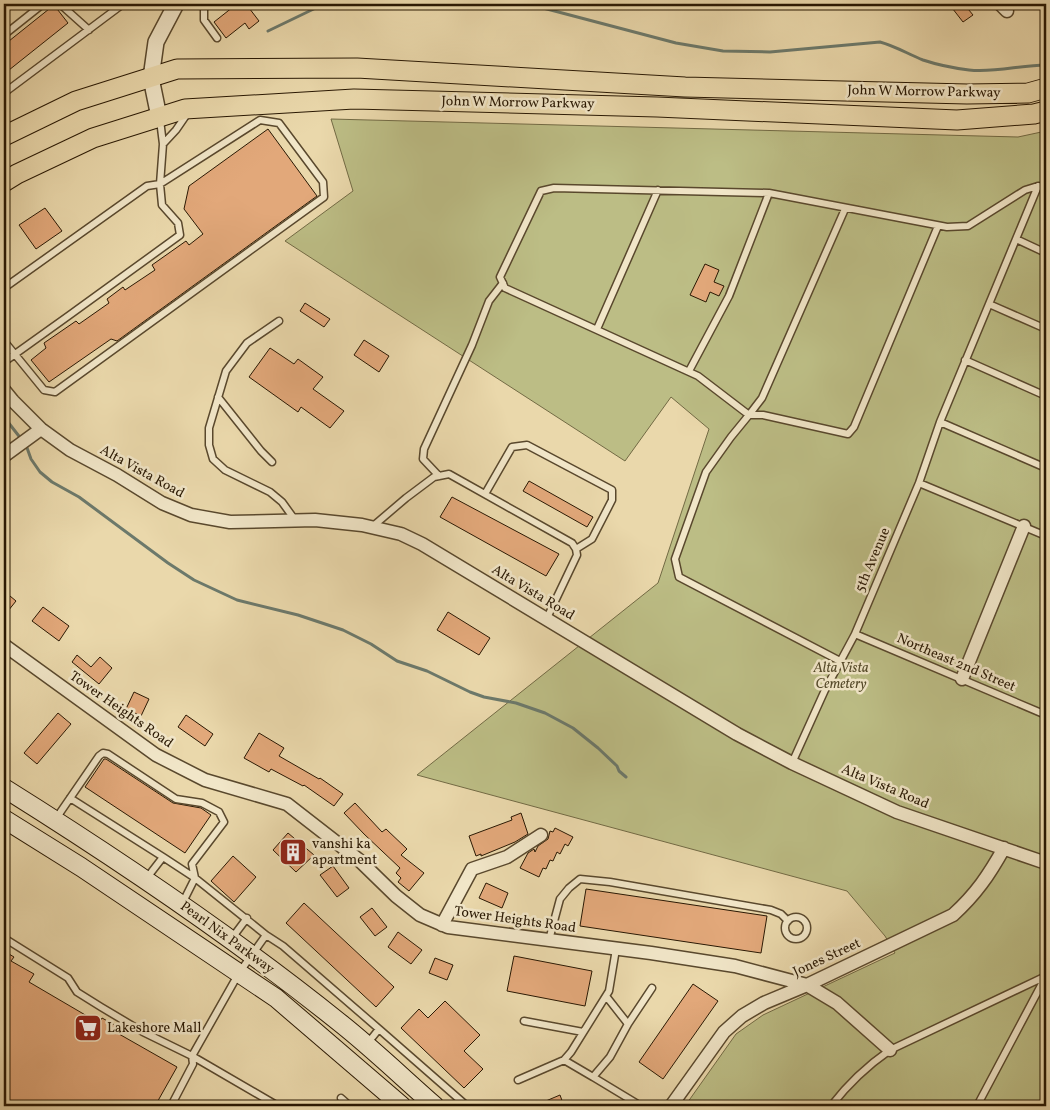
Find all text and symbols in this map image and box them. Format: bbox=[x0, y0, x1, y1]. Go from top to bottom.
street label: John W Morrow Parkway bbox=[847, 81, 1001, 103]
street label: John W Morrow Parkway bbox=[441, 92, 595, 114]
street label: Alta Vista Road bbox=[96, 441, 188, 503]
street label: 5th Avenue bbox=[851, 524, 895, 595]
street label: Alta Vista Road bbox=[488, 561, 578, 625]
street label: Northeast 2nd Street bbox=[894, 629, 1018, 697]
park label: Alta Vista Cemetery bbox=[812, 659, 869, 694]
street label: Tower Heights Road bbox=[65, 667, 177, 753]
street label: Alta Vista Road bbox=[838, 760, 932, 814]
place label: vanshi ka apartment bbox=[312, 835, 377, 870]
building icon: vanshi ka apartment bbox=[278, 837, 308, 867]
street label: Pearl Nix Parkway bbox=[176, 897, 278, 979]
street label: Tower Heights Road bbox=[453, 902, 577, 938]
street label: Jones Street bbox=[790, 934, 864, 982]
supermarket icon: Lakeshore Mall bbox=[73, 1013, 103, 1043]
place label: Lakeshore Mall bbox=[107, 1019, 201, 1038]

